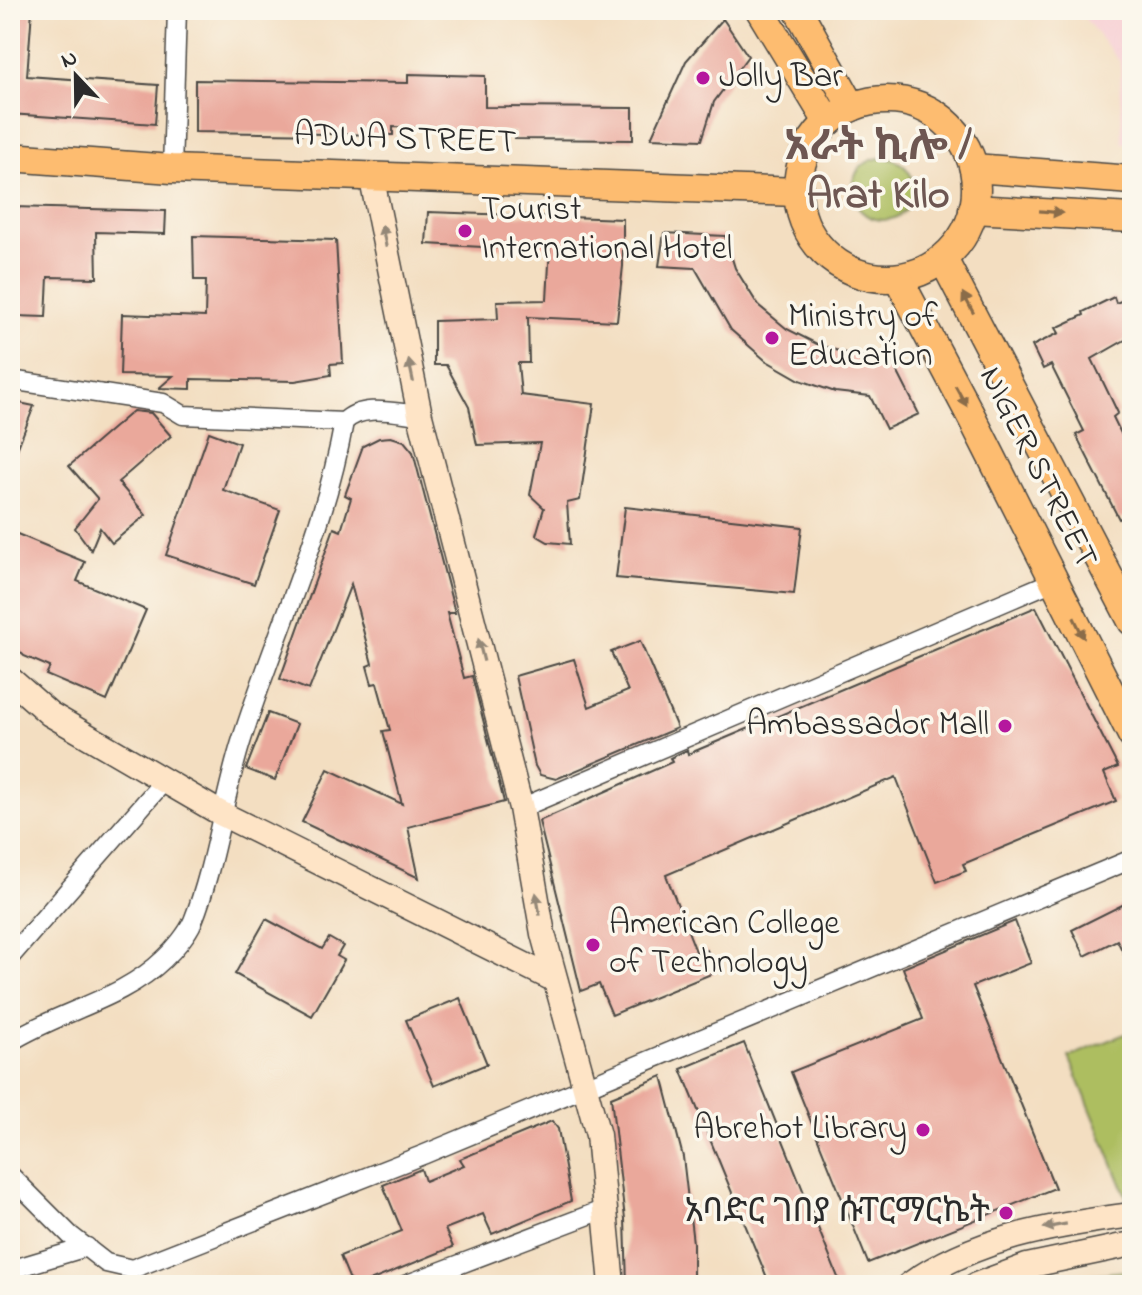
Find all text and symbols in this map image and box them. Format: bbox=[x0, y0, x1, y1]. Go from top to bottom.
north arrow bbox=[36, 36, 116, 116]
text: N bbox=[57, 43, 83, 78]
place label: Jolly Bar bbox=[719, 53, 843, 103]
marker: Jolly Bar bbox=[694, 69, 712, 87]
street label: ADWA STREET bbox=[293, 111, 517, 169]
district label: አራት ኪሎ / Arat Kilo bbox=[784, 118, 972, 227]
place label: Tourist International Hotel bbox=[481, 186, 732, 275]
one-way arrow bbox=[1039, 205, 1064, 218]
marker: Tourist International Hotel bbox=[456, 222, 474, 240]
one-way arrow bbox=[377, 223, 389, 248]
one-way arrow bbox=[961, 292, 975, 314]
place label: Ministry of Education bbox=[788, 293, 938, 382]
marker: Ministry of Education bbox=[763, 329, 781, 347]
one-way arrow bbox=[404, 358, 417, 383]
street label: NIGER STREET bbox=[965, 358, 1109, 578]
one-way arrow bbox=[953, 385, 967, 407]
one-way arrow bbox=[1072, 616, 1086, 639]
one-way arrow bbox=[474, 638, 487, 663]
place label: Ambassador Mall bbox=[746, 701, 989, 751]
marker: Ambassador Mall bbox=[996, 717, 1014, 735]
one-way arrow bbox=[531, 891, 543, 916]
place label: American College of Technology bbox=[609, 900, 840, 989]
marker: American College of Technology bbox=[584, 936, 602, 954]
place label: Abrehot Library bbox=[694, 1105, 907, 1155]
marker: Abrehot Library bbox=[914, 1121, 932, 1139]
place label: አባድር ገበያ ሱፐርማርኬት bbox=[685, 1188, 990, 1238]
marker: አባድር ገበያ ሱፐርማርኬት bbox=[997, 1204, 1015, 1222]
one-way arrow bbox=[1042, 1220, 1067, 1232]

